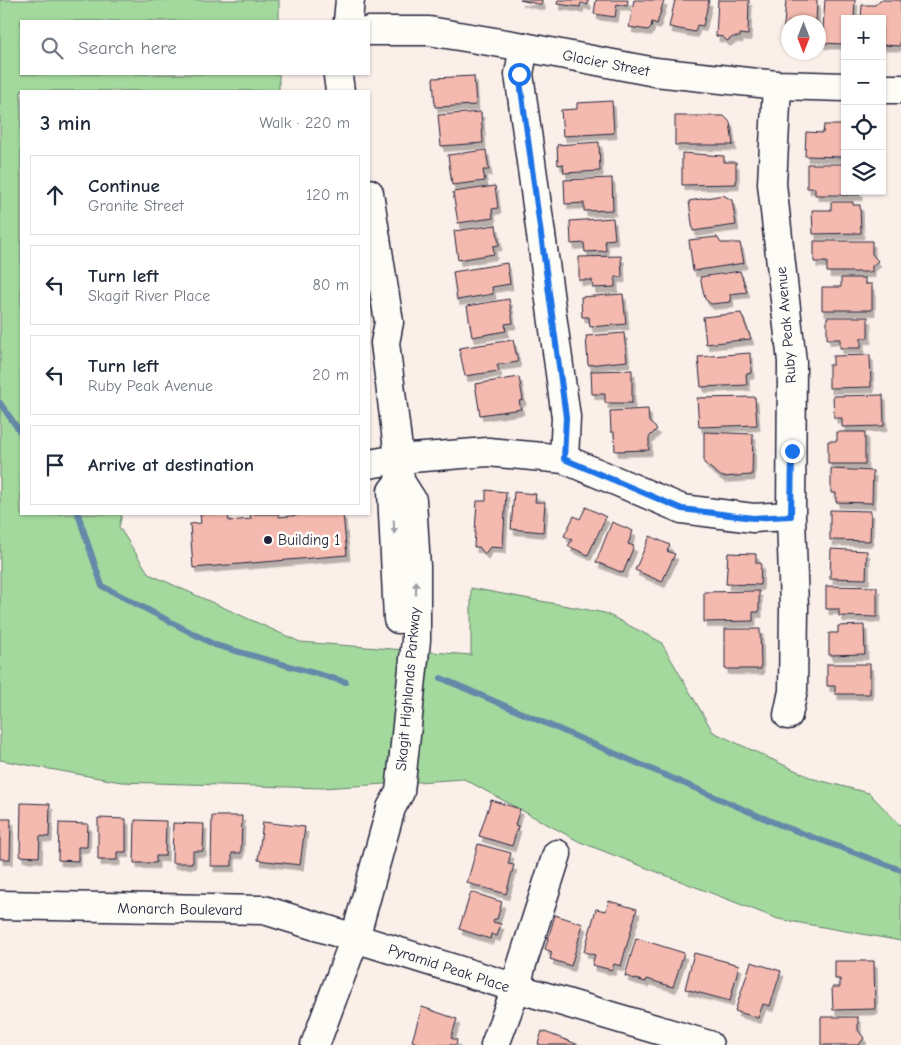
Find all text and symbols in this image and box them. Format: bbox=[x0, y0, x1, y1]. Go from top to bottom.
north arrow bbox=[781, 15, 826, 60]
map controls bbox=[841, 15, 886, 195]
button: + bbox=[841, 15, 886, 60]
search box bbox=[20, 20, 370, 75]
icon: search bbox=[38, 34, 66, 62]
text: Search here bbox=[78, 37, 177, 59]
street label: Glacier Street bbox=[561, 46, 652, 80]
button: − bbox=[841, 60, 886, 105]
route start bbox=[508, 63, 531, 86]
button: locate bbox=[841, 105, 886, 150]
text: 3 min bbox=[40, 111, 91, 135]
text: Walk · 220 m bbox=[259, 114, 350, 132]
button: layers bbox=[841, 150, 886, 195]
text: Continue bbox=[88, 175, 160, 197]
icon: ahead bbox=[41, 181, 69, 209]
text: 120 m bbox=[306, 186, 349, 204]
text: Granite Street bbox=[88, 197, 184, 215]
text: Turn left bbox=[88, 265, 159, 287]
street label: Ruby Peak Avenue bbox=[772, 265, 800, 384]
icon: left bbox=[41, 271, 69, 299]
text: 80 m bbox=[312, 276, 349, 294]
text: Skagit River Place bbox=[88, 287, 210, 305]
text: Turn left bbox=[88, 355, 159, 377]
icon: left bbox=[41, 361, 69, 389]
text: 20 m bbox=[312, 366, 349, 384]
text: Ruby Peak Avenue bbox=[88, 377, 213, 395]
route end bbox=[781, 440, 804, 463]
icon: arrive bbox=[41, 451, 69, 479]
text: Arrive at destination bbox=[88, 454, 254, 476]
one-way arrow bbox=[390, 519, 398, 535]
place label: Building 1 bbox=[278, 531, 340, 549]
marker: Building 1 bbox=[262, 534, 274, 546]
one-way arrow bbox=[412, 579, 420, 595]
street label: Skagit Highlands Parkway bbox=[392, 606, 424, 772]
street label: Monarch Boulevard bbox=[117, 899, 243, 919]
street label: Pyramid Peak Place bbox=[386, 940, 513, 996]

